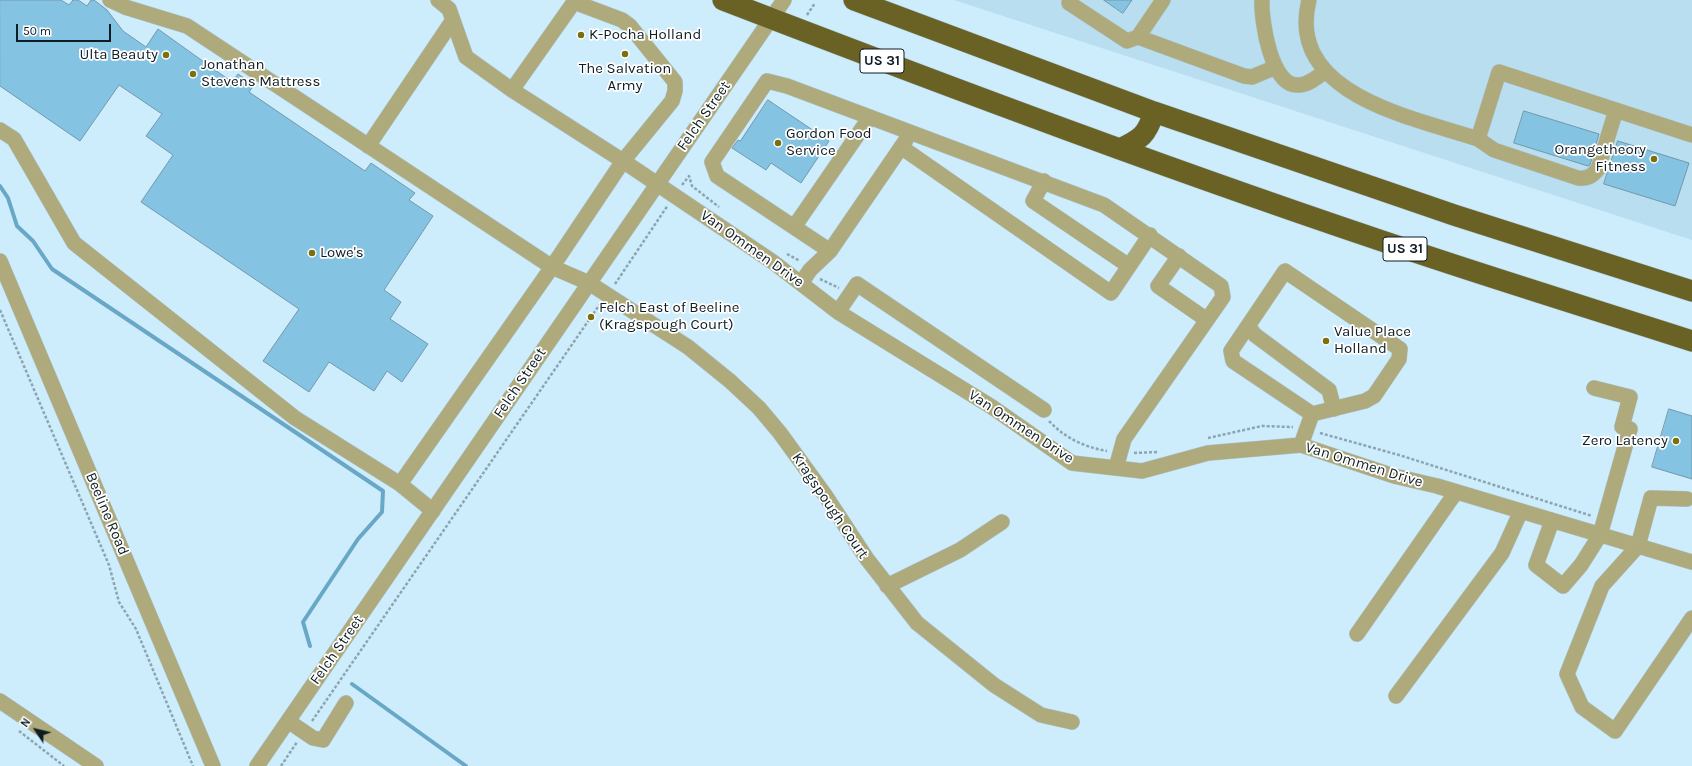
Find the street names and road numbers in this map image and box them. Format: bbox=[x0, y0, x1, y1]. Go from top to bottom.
road number: US 31 bbox=[860, 49, 904, 73]
street label: Felch Street bbox=[673, 78, 735, 154]
street label: Van Ommen Drive bbox=[697, 207, 807, 291]
road number: US 31 bbox=[1383, 237, 1427, 261]
street label: Felch Street bbox=[490, 344, 550, 422]
street label: Van Ommen Drive bbox=[965, 386, 1077, 468]
street label: Van Ommen Drive bbox=[1303, 439, 1425, 491]
street label: Kragspough Court bbox=[788, 450, 872, 562]
street label: Beeline Road bbox=[81, 470, 133, 558]
street label: Felch Street bbox=[306, 612, 368, 688]

